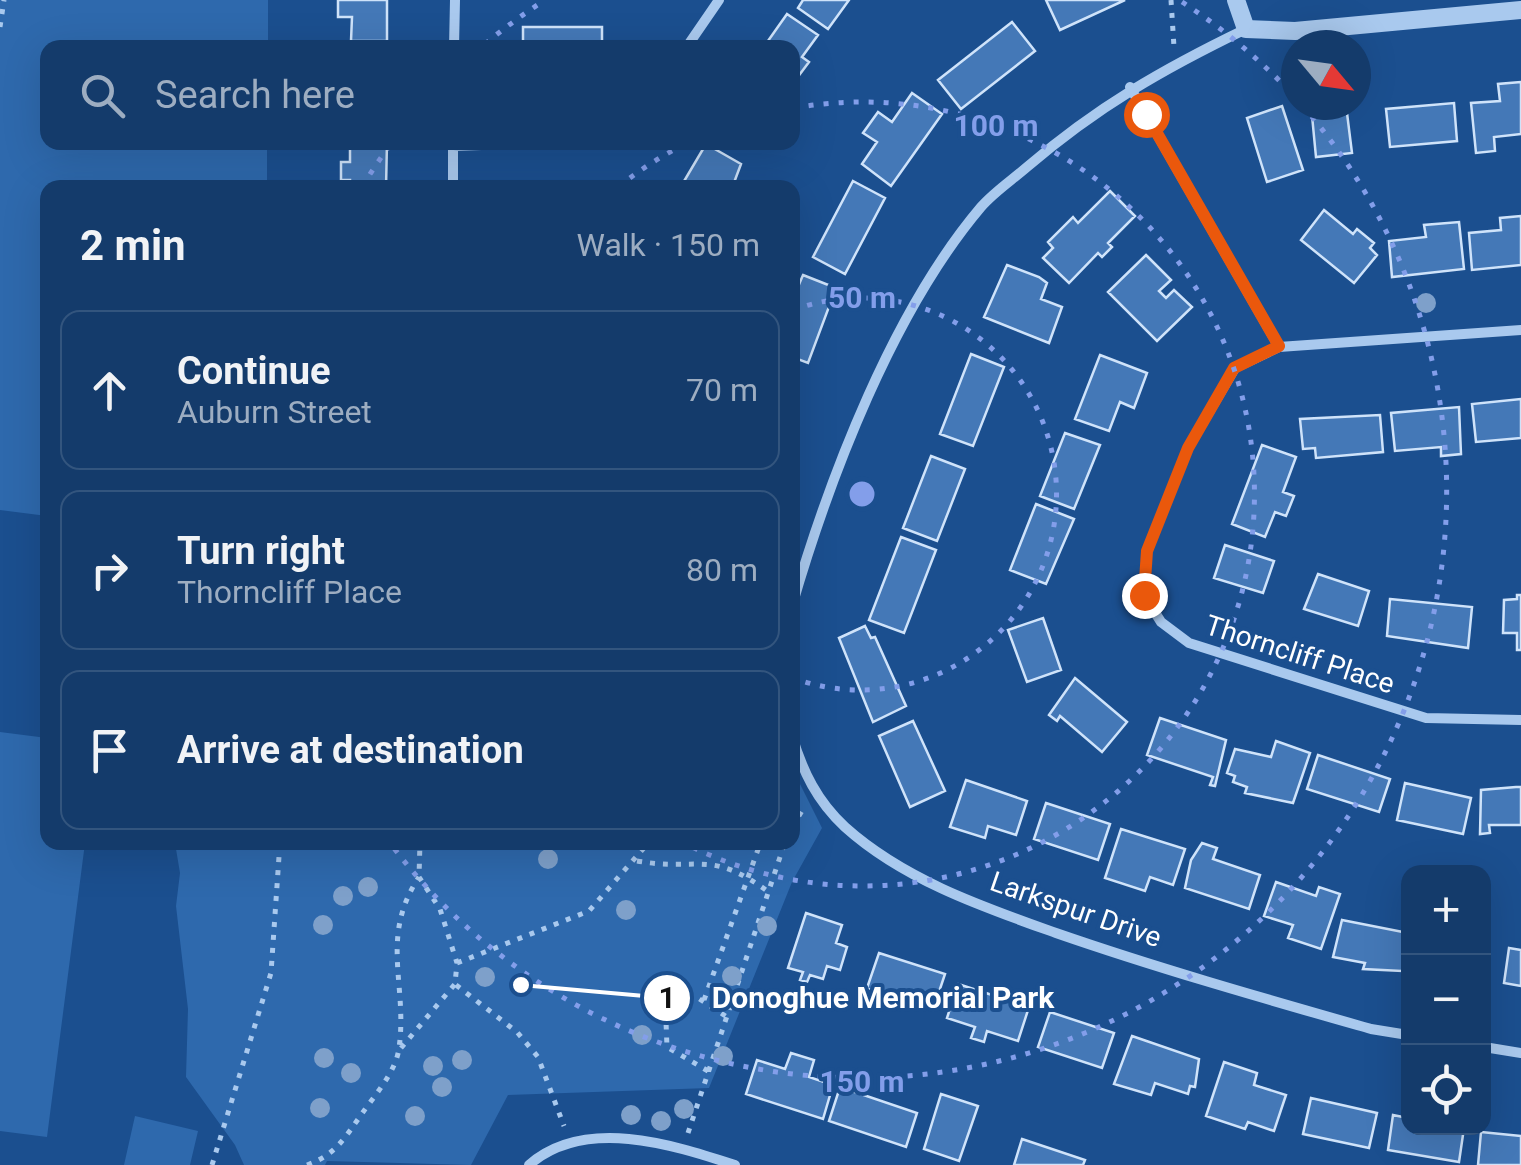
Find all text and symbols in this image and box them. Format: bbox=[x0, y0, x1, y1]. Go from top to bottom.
north arrow bbox=[1281, 30, 1371, 120]
search box bbox=[40, 40, 800, 150]
icon: search bbox=[75, 68, 130, 123]
text: Search here bbox=[155, 73, 355, 117]
route start bbox=[1124, 92, 1170, 138]
text: 100 m bbox=[953, 108, 1039, 143]
text: 2 min bbox=[80, 221, 186, 270]
text: Walk · 150 m bbox=[577, 226, 760, 264]
text: 50 m bbox=[828, 280, 896, 315]
text: Continue bbox=[177, 349, 331, 393]
icon: ahead bbox=[82, 363, 137, 418]
text: 70 m bbox=[686, 371, 758, 409]
text: Auburn Street bbox=[177, 393, 372, 431]
centre of rings bbox=[844, 476, 880, 512]
text: Turn right bbox=[177, 529, 345, 573]
icon: right bbox=[82, 543, 137, 598]
text: 80 m bbox=[686, 551, 758, 589]
text: Thorncliff Place bbox=[177, 573, 402, 611]
route end bbox=[1122, 573, 1168, 619]
street label: Thorncliff Place bbox=[1201, 608, 1399, 701]
icon: arrive bbox=[82, 723, 137, 778]
text: Arrive at destination bbox=[177, 728, 524, 772]
street label: Larkspur Drive bbox=[986, 865, 1166, 954]
map controls bbox=[1401, 865, 1491, 1135]
button: + bbox=[1401, 865, 1491, 955]
button: − bbox=[1401, 955, 1491, 1045]
callout: Donoghue Memorial Park bbox=[642, 968, 1074, 1028]
text: 1 bbox=[658, 980, 676, 1015]
text: Donoghue Memorial Park bbox=[712, 980, 1055, 1015]
button: locate bbox=[1401, 1045, 1491, 1135]
text: 150 m bbox=[819, 1064, 905, 1099]

